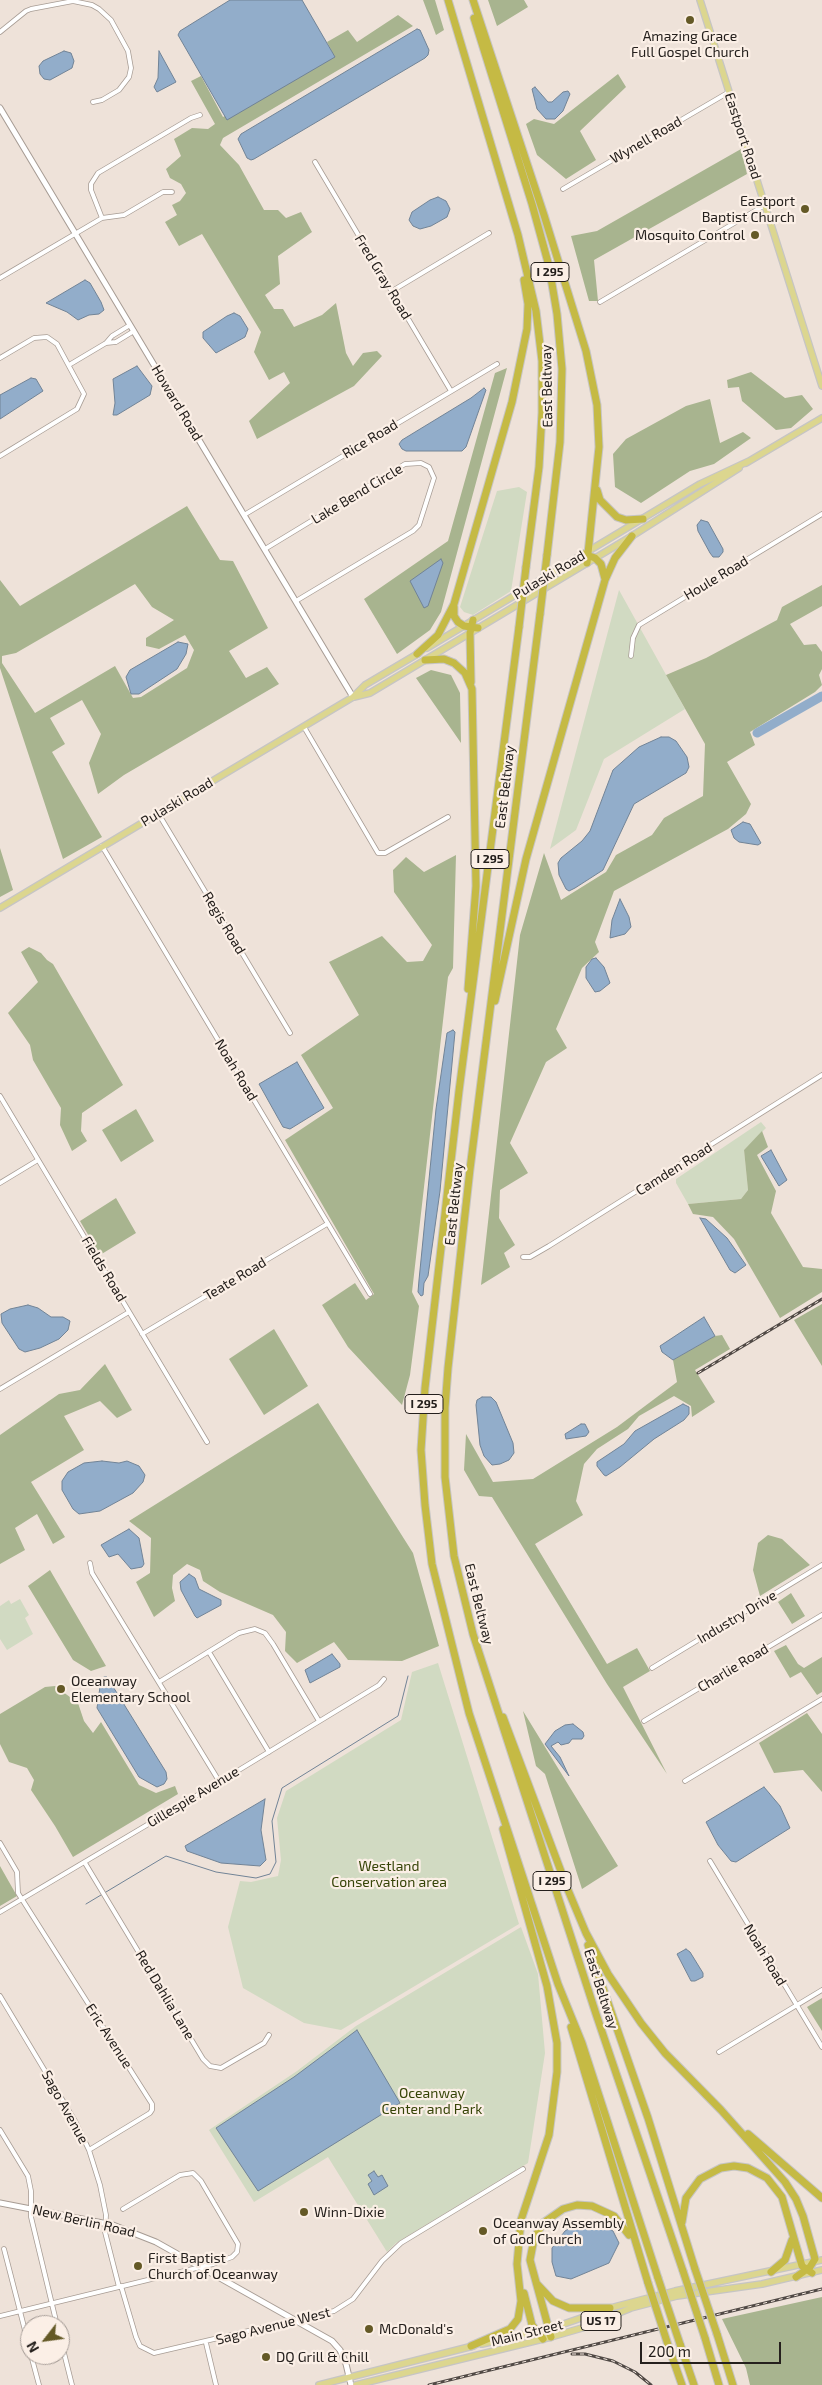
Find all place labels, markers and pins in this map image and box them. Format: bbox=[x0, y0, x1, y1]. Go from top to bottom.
marker: Amazing Grace Full Gospel Church bbox=[684, 14, 696, 26]
place label: Amazing Grace Full Gospel Church bbox=[631, 28, 749, 60]
place label: Eastport Baptist Church bbox=[702, 193, 795, 226]
marker: Eastport Baptist Church bbox=[799, 203, 811, 215]
place label: Mosquito Control bbox=[635, 227, 745, 243]
marker: Mosquito Control bbox=[749, 229, 761, 241]
place label: Oceanway Elementary School bbox=[71, 1673, 190, 1705]
marker: Oceanway Elementary School bbox=[55, 1683, 67, 1695]
place label: Winn-Dixie bbox=[314, 2204, 384, 2220]
marker: Winn-Dixie bbox=[298, 2206, 310, 2218]
place label: Oceanway Assembly of God Church bbox=[493, 2215, 624, 2248]
marker: Oceanway Assembly of God Church bbox=[477, 2225, 489, 2237]
place label: First Baptist Church of Oceanway bbox=[148, 2250, 278, 2282]
marker: First Baptist Church of Oceanway bbox=[132, 2260, 144, 2272]
place label: McDonald's bbox=[379, 2321, 453, 2337]
marker: McDonald's bbox=[363, 2323, 375, 2335]
place label: DQ Grill & Chill bbox=[276, 2349, 369, 2365]
marker: DQ Grill & Chill bbox=[260, 2351, 272, 2363]

